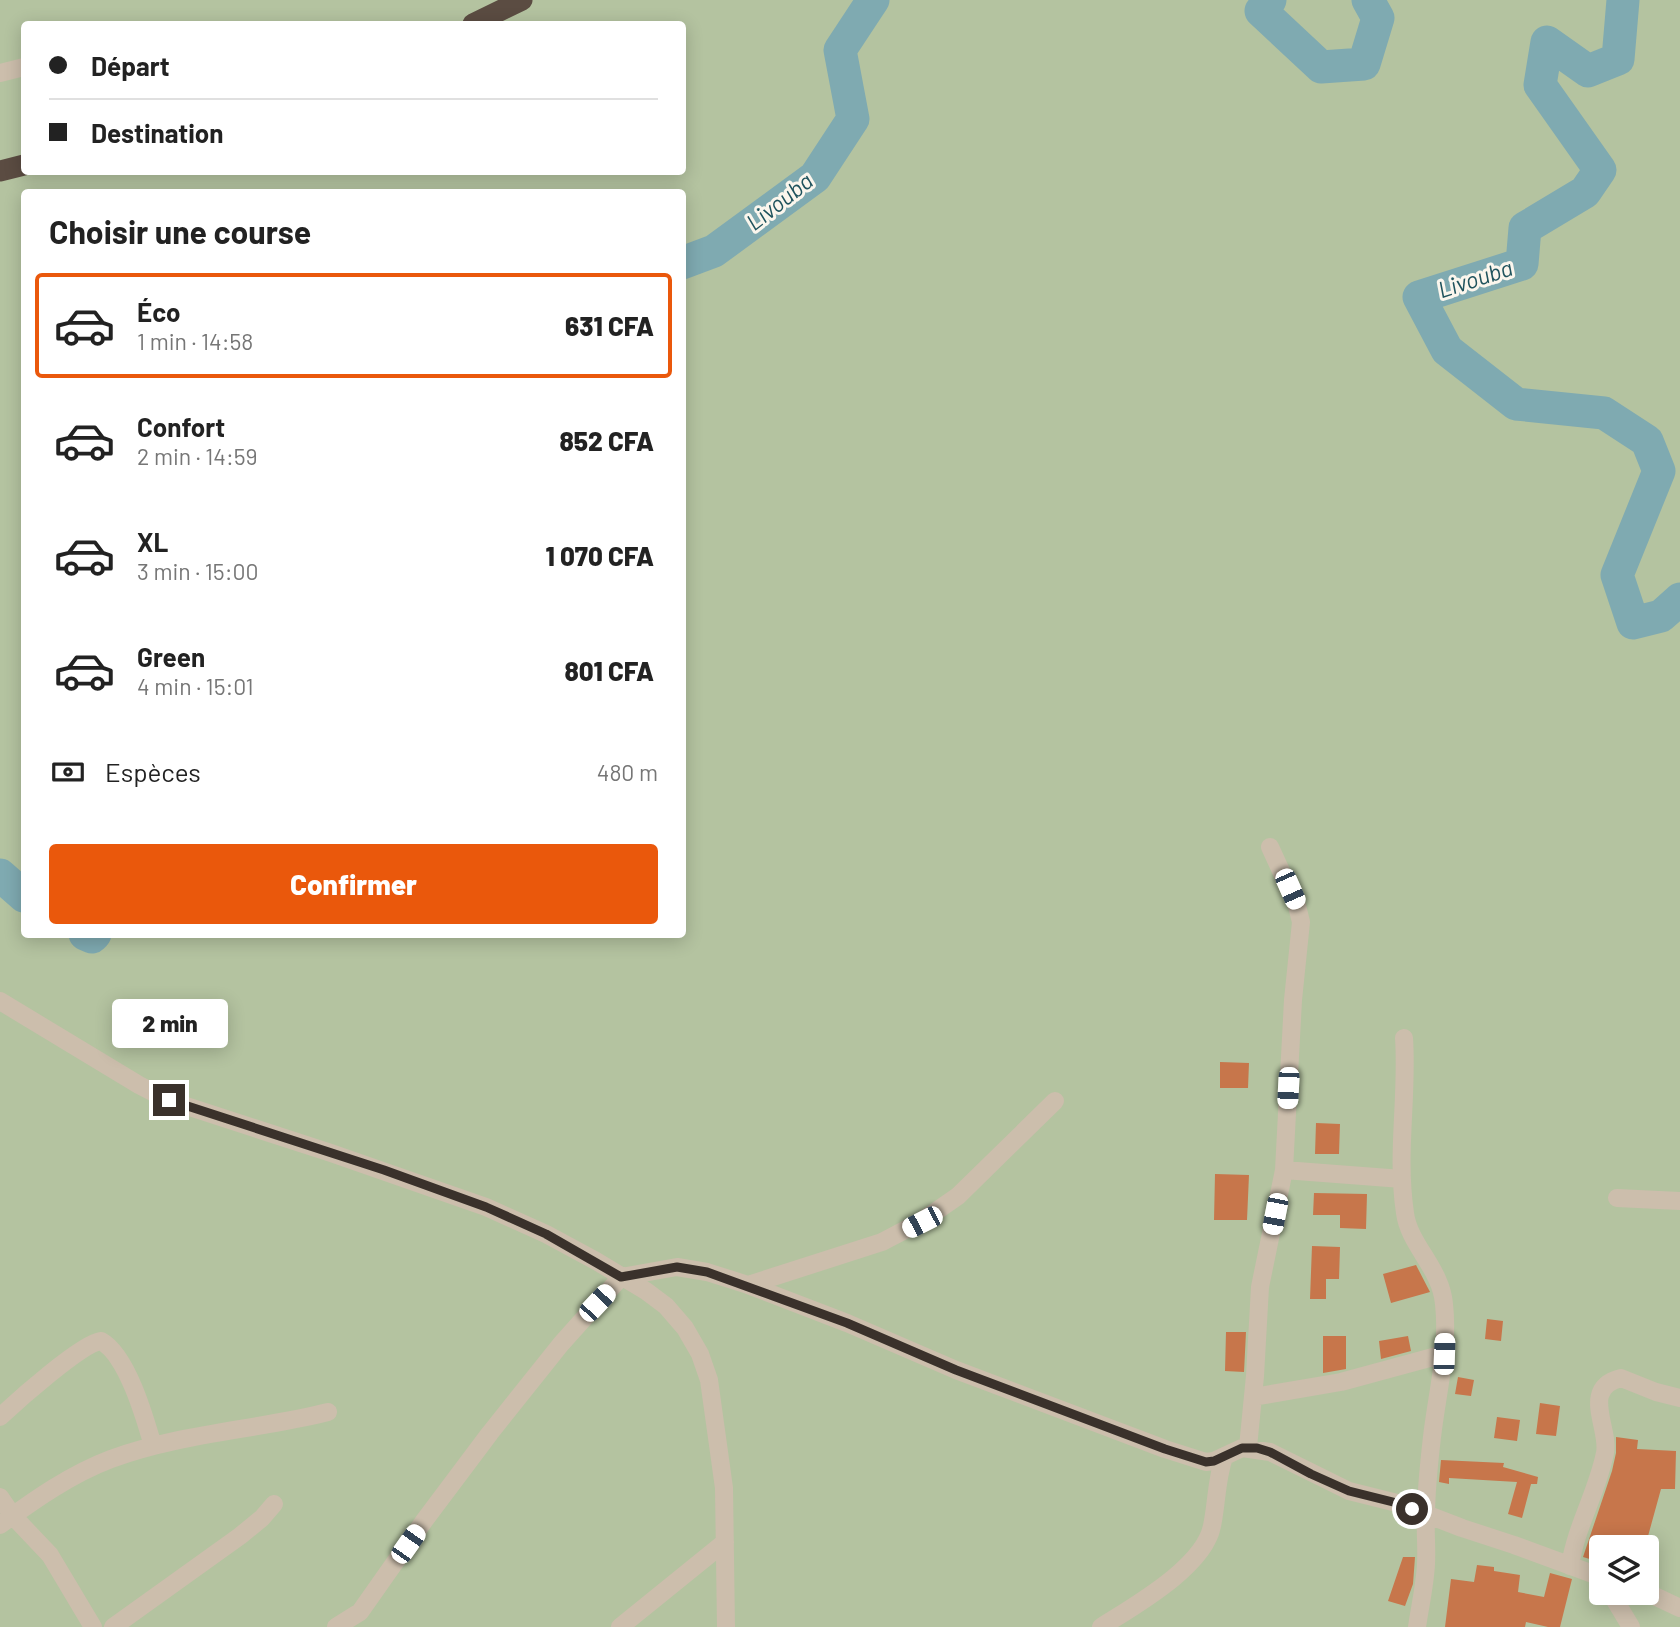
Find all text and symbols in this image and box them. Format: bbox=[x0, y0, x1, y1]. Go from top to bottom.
text: Départ bbox=[91, 50, 170, 81]
text: Destination bbox=[91, 117, 224, 148]
water label: Livouba bbox=[740, 166, 818, 236]
text: Choisir une course bbox=[49, 212, 311, 250]
water label: Livouba bbox=[1434, 253, 1516, 303]
icon: car bbox=[53, 294, 116, 357]
text: Éco bbox=[137, 296, 180, 327]
text: 631 CFA bbox=[565, 310, 654, 341]
text: 1 min · 14:58 bbox=[137, 327, 253, 355]
icon: car bbox=[53, 409, 116, 472]
text: Confort bbox=[137, 411, 225, 442]
text: 852 CFA bbox=[559, 425, 654, 456]
text: 2 min · 14:59 bbox=[137, 442, 258, 470]
icon: car bbox=[53, 524, 116, 587]
text: XL bbox=[137, 526, 168, 557]
text: 1 070 CFA bbox=[546, 540, 654, 571]
text: 3 min · 15:00 bbox=[137, 557, 258, 585]
icon: car bbox=[53, 639, 116, 702]
text: Green bbox=[137, 641, 205, 672]
text: 801 CFA bbox=[565, 655, 654, 686]
text: 4 min · 15:01 bbox=[137, 672, 254, 700]
icon: cash bbox=[49, 753, 87, 791]
text: Espèces bbox=[105, 756, 201, 787]
text: 480 m bbox=[597, 758, 658, 786]
button: Confirmer bbox=[49, 844, 658, 924]
car bbox=[1272, 866, 1309, 912]
callout: 2 min bbox=[111, 998, 227, 1048]
text: 2 min bbox=[142, 1009, 198, 1037]
car bbox=[1277, 1066, 1300, 1110]
route end bbox=[153, 1084, 185, 1116]
car bbox=[1261, 1191, 1290, 1237]
car bbox=[899, 1203, 946, 1241]
car bbox=[575, 1280, 620, 1326]
car bbox=[1433, 1333, 1456, 1375]
route start bbox=[1396, 1493, 1428, 1525]
car bbox=[388, 1521, 429, 1567]
map controls bbox=[1589, 1535, 1659, 1605]
button: layers bbox=[1589, 1535, 1659, 1605]

